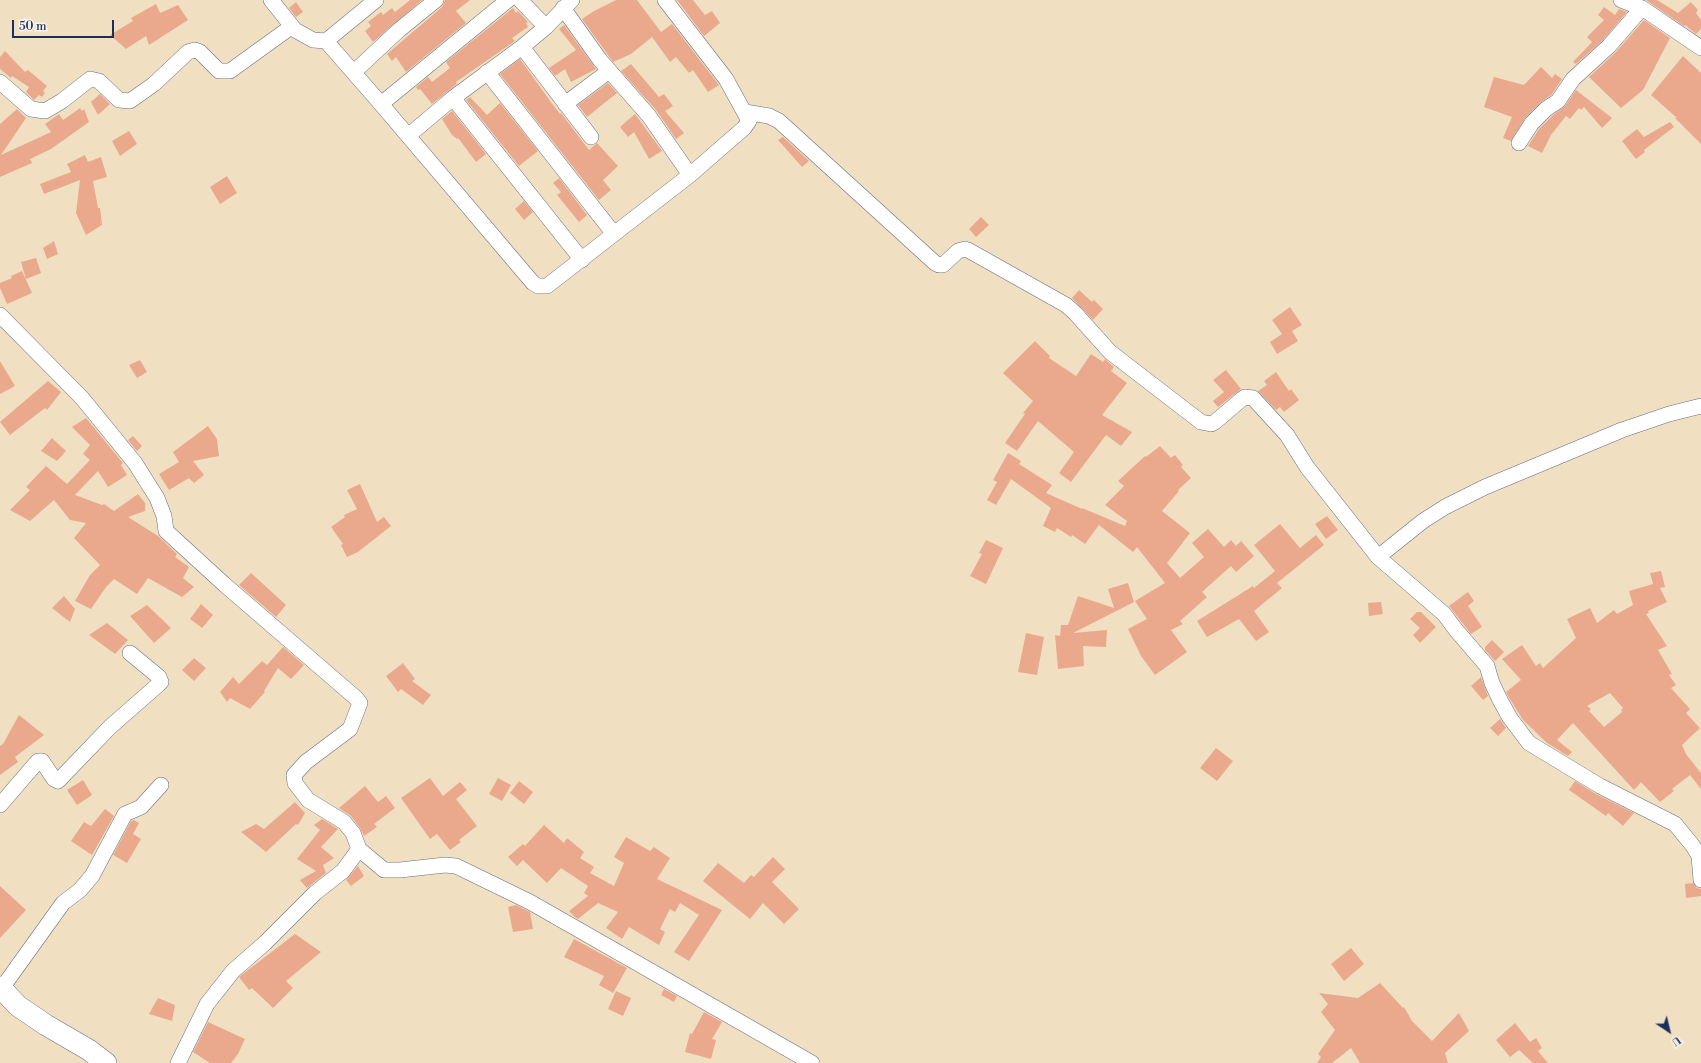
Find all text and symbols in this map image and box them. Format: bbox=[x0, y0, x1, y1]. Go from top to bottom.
scale bar bbox=[14, 12, 116, 38]
text: 50 m bbox=[19, 19, 47, 34]
north arrow bbox=[1649, 1011, 1689, 1051]
text: U bbox=[1668, 1033, 1683, 1049]

